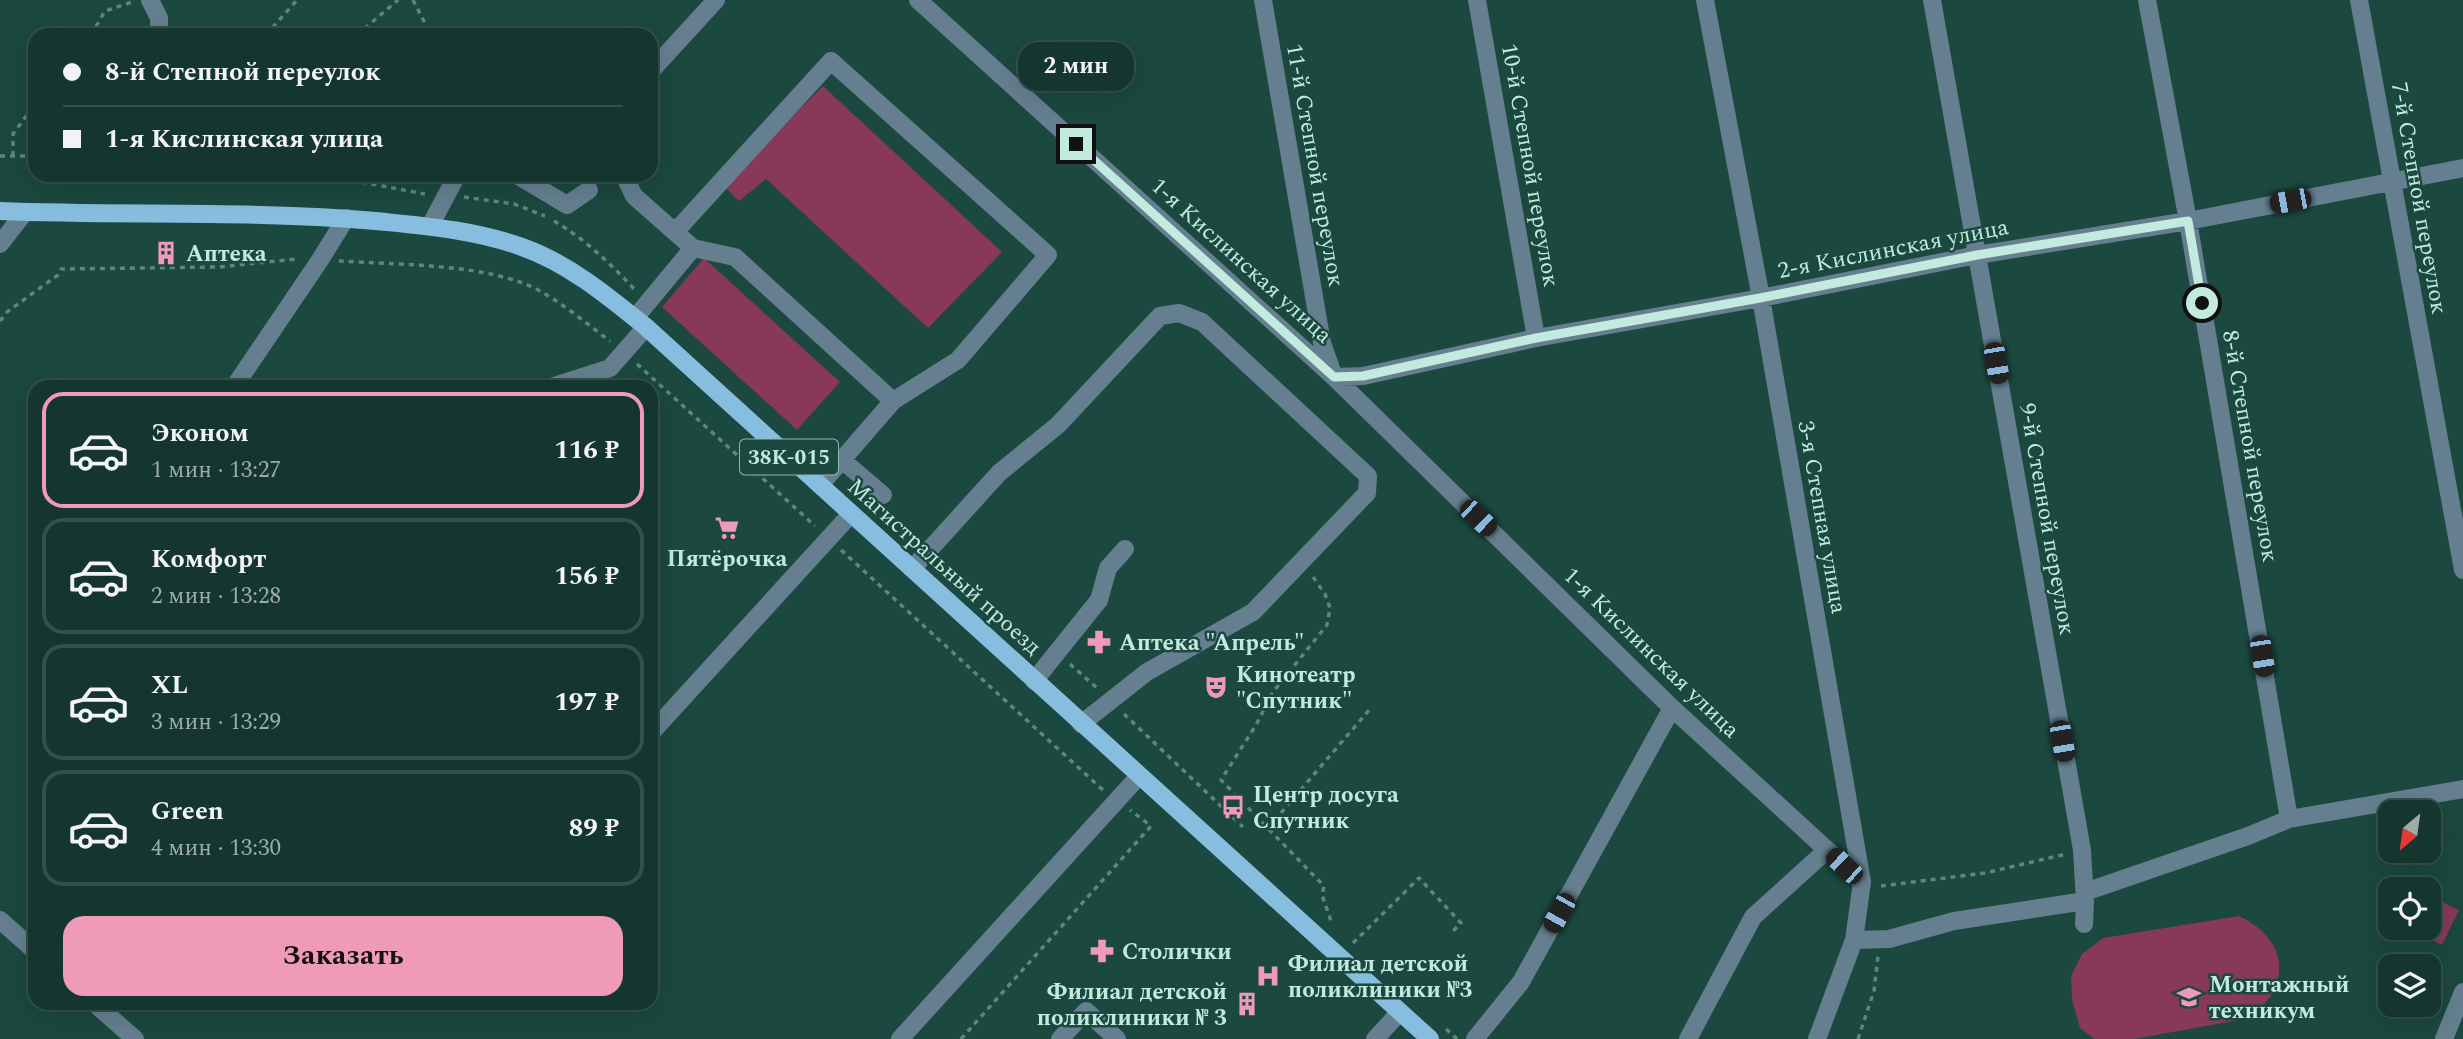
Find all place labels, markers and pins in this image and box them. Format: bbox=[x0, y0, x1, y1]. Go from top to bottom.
place label: Аптека bbox=[186, 237, 267, 272]
building icon: Аптека bbox=[152, 239, 180, 267]
supermarket icon: Пятёрочка bbox=[713, 514, 741, 542]
place label: Пятёрочка bbox=[667, 542, 787, 577]
place label: Аптека "Апрель" bbox=[1119, 626, 1304, 661]
pharmacy icon: Аптека "Апрель" bbox=[1085, 628, 1113, 656]
place label: Кинотеатр "Спутник" bbox=[1236, 658, 1355, 719]
theatre icon: Кинотеатр "Спутник" bbox=[1202, 673, 1230, 701]
place label: Центр досуга Спутник bbox=[1253, 778, 1399, 839]
bus stop icon: Центр досуга Спутник bbox=[1219, 793, 1247, 821]
place label: Столички bbox=[1122, 935, 1232, 970]
pharmacy icon: Столички bbox=[1088, 937, 1116, 965]
place label: Филиал детской поликлиники №3 bbox=[1288, 947, 1473, 1008]
hospital icon: Филиал детской поликлиники №3 bbox=[1254, 962, 1282, 990]
place label: Монтажный техникум bbox=[2209, 968, 2349, 1029]
place label: Филиал детской поликлиники № 3 bbox=[1037, 975, 1227, 1036]
school or university icon: Монтажный техникум bbox=[2175, 983, 2203, 1011]
building icon: Филиал детской поликлиники № 3 bbox=[1233, 990, 1261, 1018]

